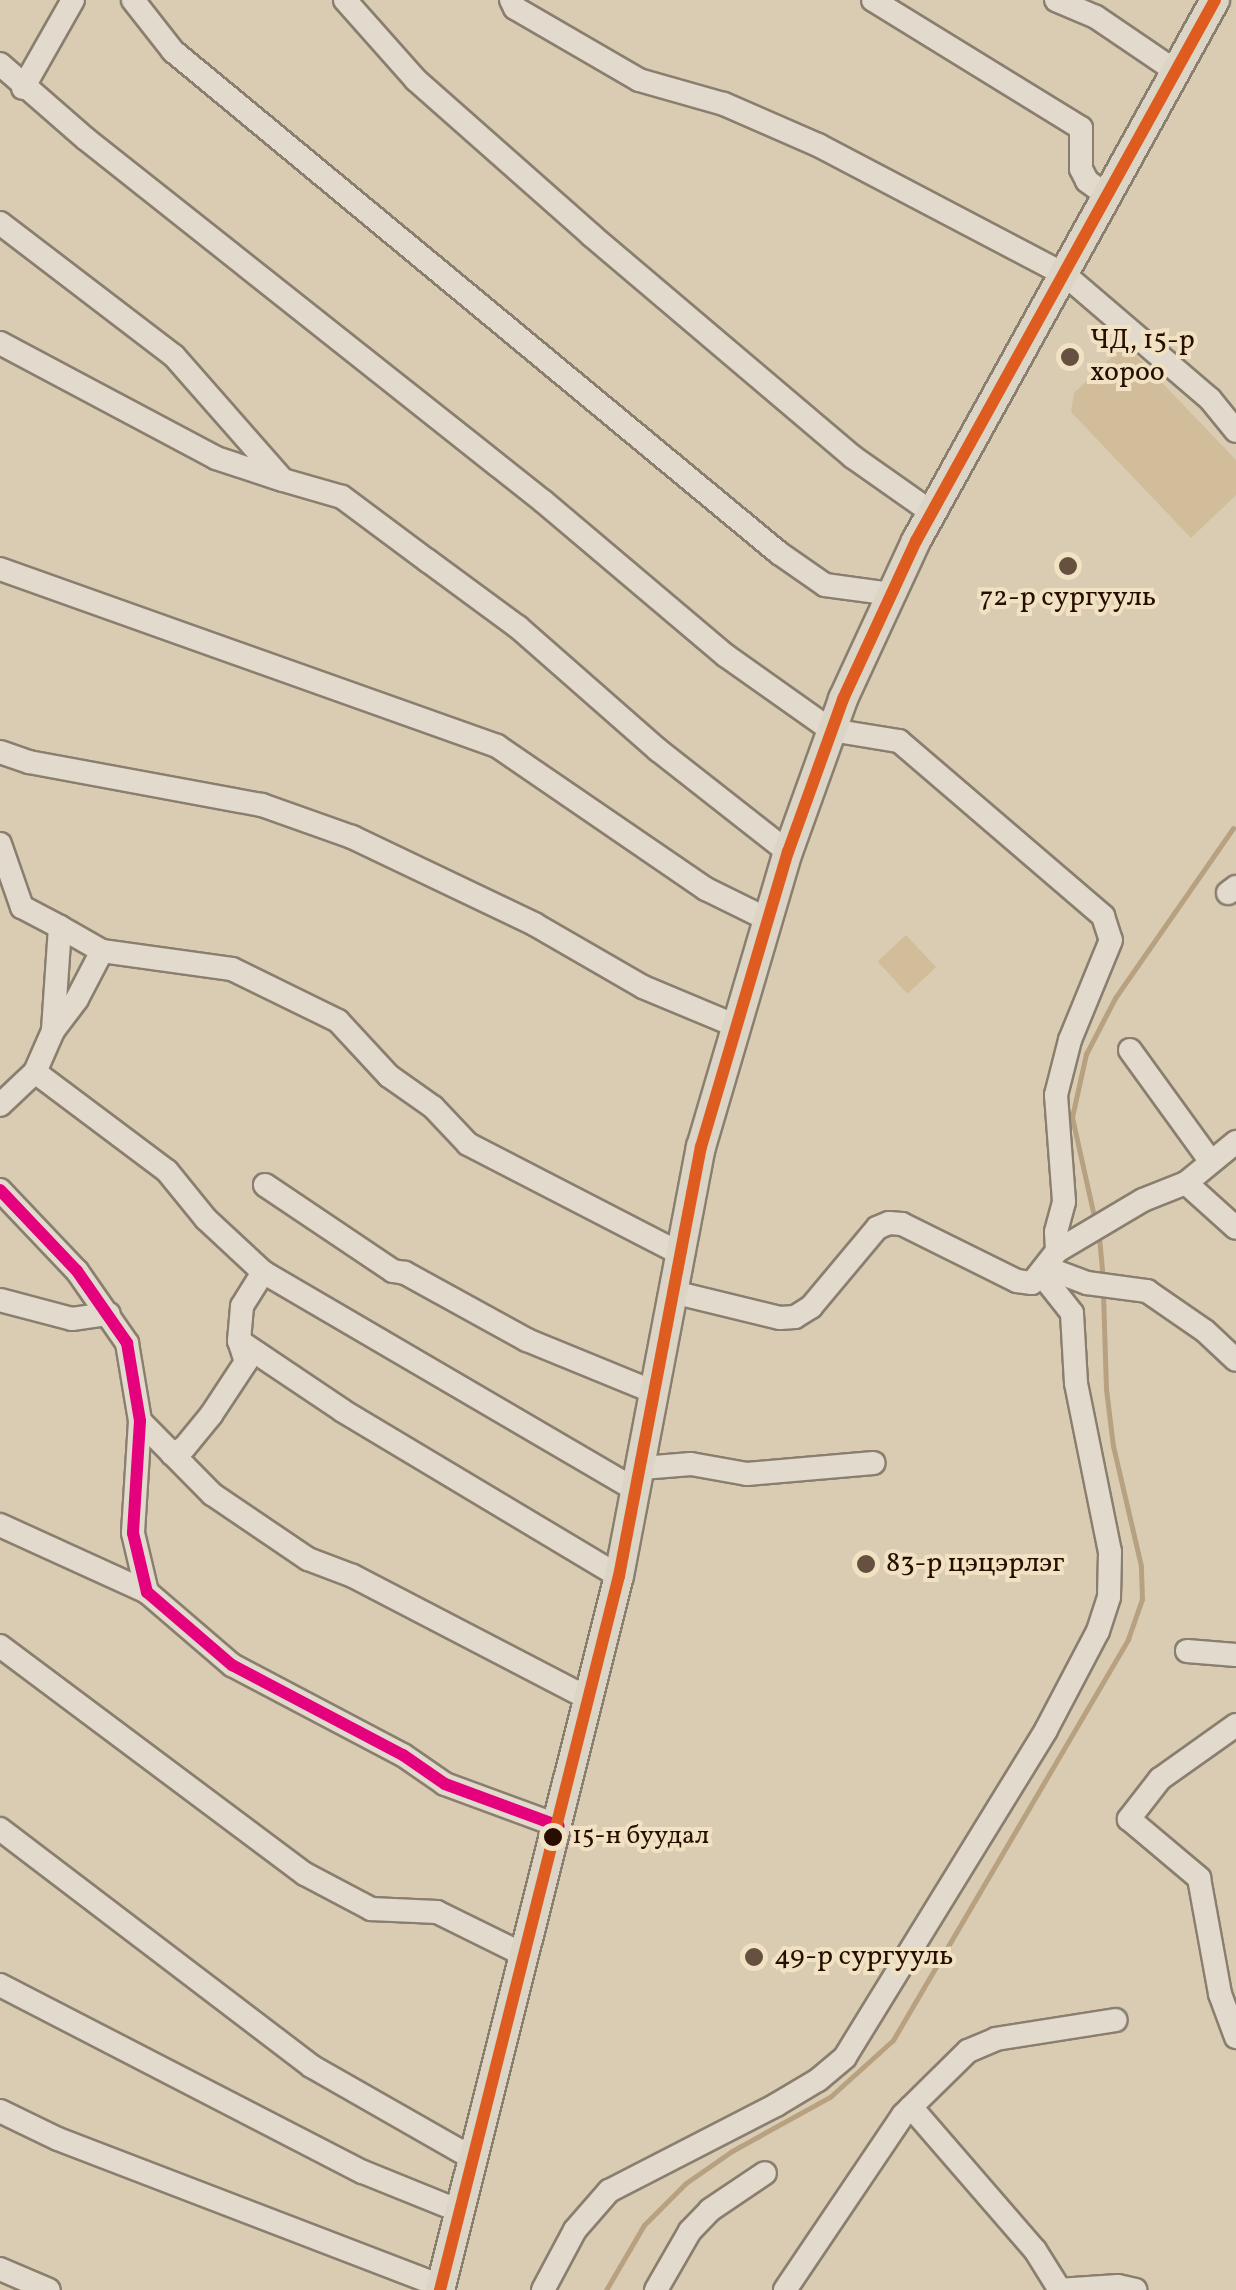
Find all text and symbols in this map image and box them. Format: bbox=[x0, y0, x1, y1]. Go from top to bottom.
place label: ЧД, 15-р хороо bbox=[1090, 324, 1195, 390]
marker: ЧД, 15-р хороо bbox=[1059, 346, 1081, 368]
marker: 72-р сургууль bbox=[1057, 555, 1079, 577]
place label: 72-р сургууль bbox=[980, 581, 1156, 615]
place label: 83-р цэцэрлэг bbox=[886, 1547, 1065, 1581]
marker: 83-р цэцэрлэг bbox=[855, 1553, 877, 1575]
place label: 15-н буудал bbox=[572, 1821, 709, 1853]
marker: 15-н буудал bbox=[543, 1827, 563, 1847]
place label: 49-р сургууль bbox=[774, 1940, 953, 1974]
marker: 49-р сургууль bbox=[743, 1946, 765, 1968]

